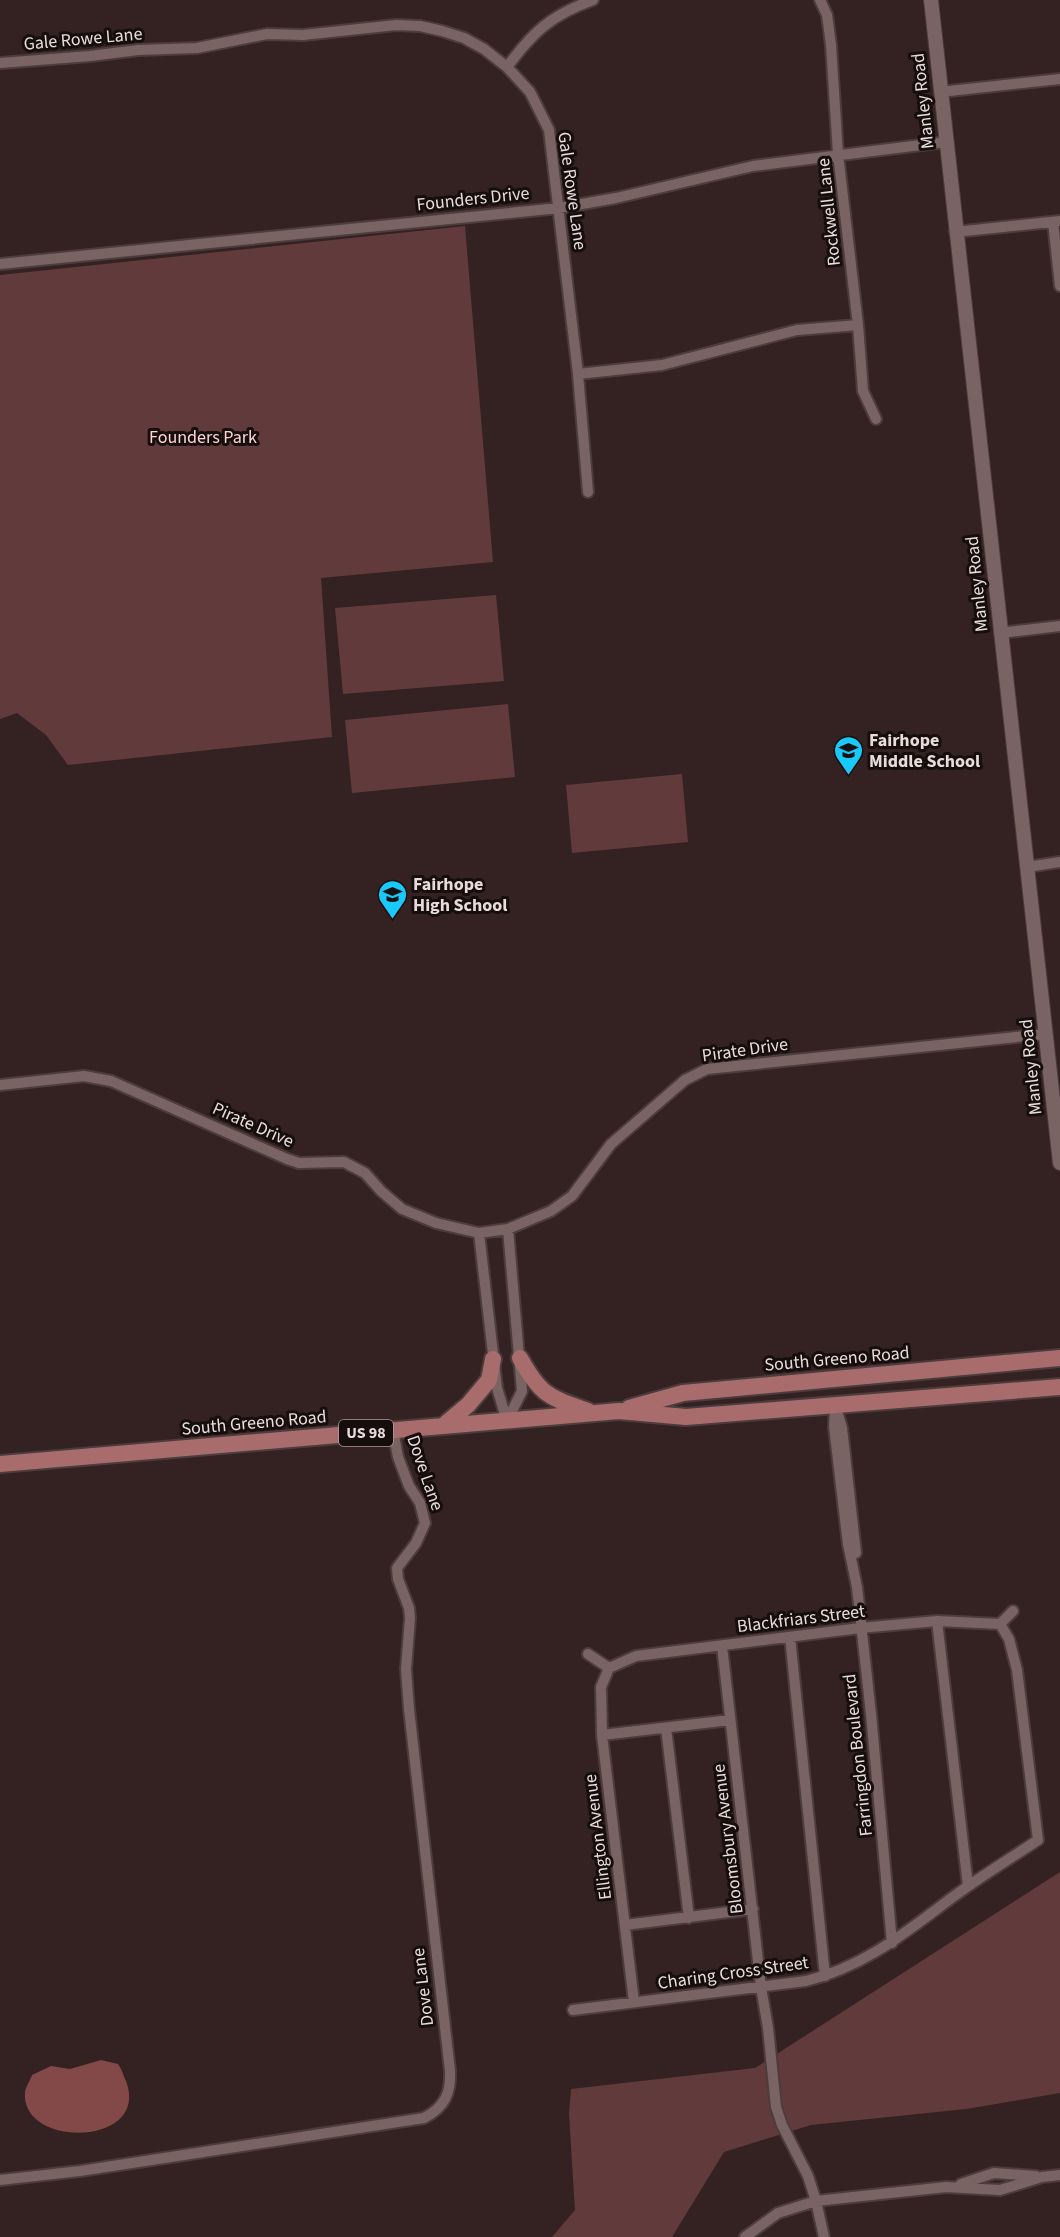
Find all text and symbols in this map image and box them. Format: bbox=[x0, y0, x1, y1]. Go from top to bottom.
street label: Gale Rowe Lane bbox=[23, 21, 143, 57]
street label: Manley Road bbox=[906, 52, 940, 150]
street label: Gale Rowe Lane bbox=[551, 130, 593, 252]
street label: Rockwell Lane bbox=[811, 157, 847, 267]
street label: Founders Drive bbox=[415, 181, 531, 217]
park label: Founders Park bbox=[149, 425, 257, 450]
street label: Manley Road bbox=[960, 535, 994, 633]
place label: Fairhope Middle School bbox=[869, 728, 980, 774]
school or university icon: Fairhope Middle School bbox=[832, 734, 864, 776]
place label: Fairhope High School bbox=[413, 872, 507, 918]
school or university icon: Fairhope High School bbox=[376, 878, 408, 920]
street label: Manley Road bbox=[1014, 1018, 1048, 1116]
street label: Pirate Drive bbox=[700, 1032, 790, 1068]
street label: Pirate Drive bbox=[208, 1096, 298, 1154]
street label: South Greeno Road bbox=[763, 1340, 911, 1378]
street label: South Greeno Road bbox=[180, 1404, 328, 1442]
road number: US 98 bbox=[339, 1420, 393, 1446]
street label: Dove Lane bbox=[400, 1432, 450, 1514]
street label: Blackfriars Street bbox=[736, 1599, 866, 1639]
street label: Farringdon Boulevard bbox=[837, 1673, 879, 1837]
street label: Bloomsbury Avenue bbox=[706, 1762, 750, 1915]
street label: Ellington Avenue bbox=[578, 1773, 618, 1901]
street label: Dove Lane bbox=[406, 1947, 440, 2027]
street label: Charing Cross Street bbox=[656, 1950, 810, 1996]

